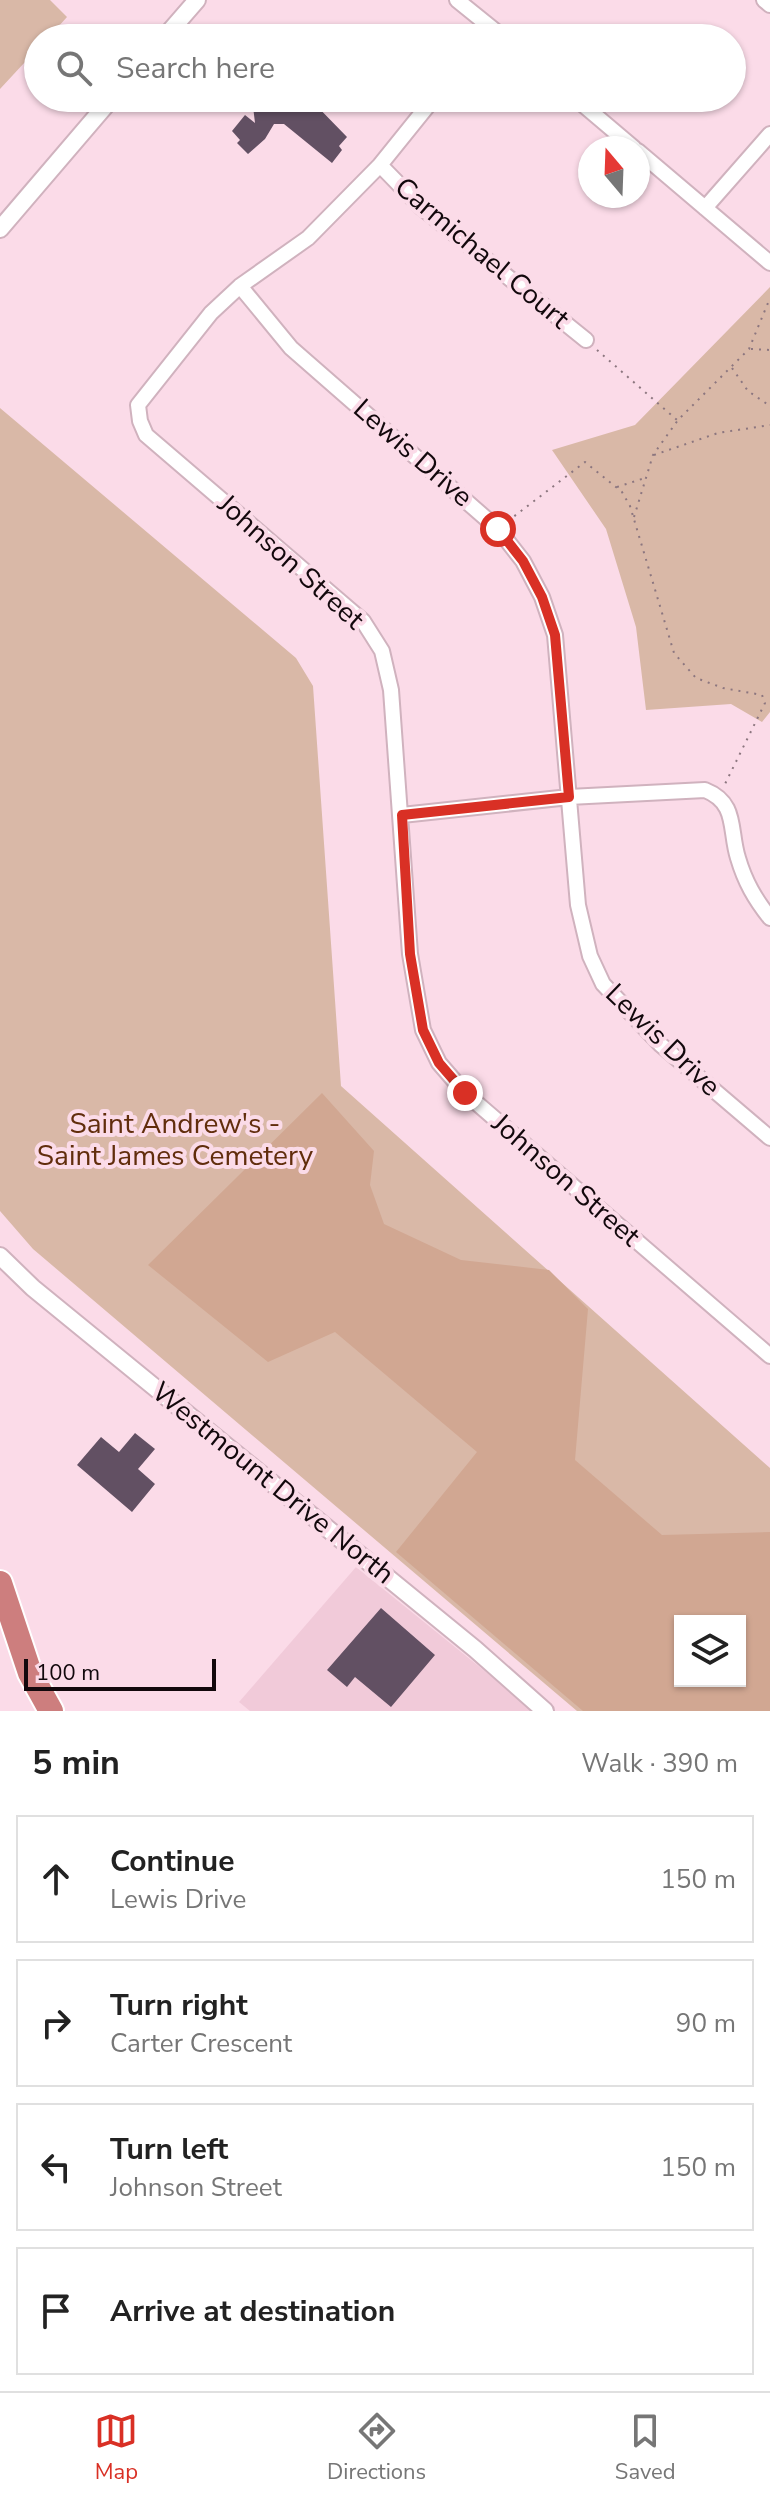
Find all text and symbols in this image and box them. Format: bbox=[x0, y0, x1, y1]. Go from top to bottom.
search box bbox=[24, 24, 746, 112]
icon: search bbox=[52, 46, 96, 90]
text: Search here bbox=[116, 48, 275, 89]
north arrow bbox=[578, 136, 650, 208]
street label: Carmichael Court bbox=[386, 169, 578, 338]
street label: Lewis Drive bbox=[345, 390, 481, 516]
street label: Johnson Street bbox=[209, 485, 373, 638]
route start bbox=[480, 511, 516, 547]
street label: Lewis Drive bbox=[597, 975, 729, 1105]
route end bbox=[447, 1075, 483, 1111]
street label: Johnson Street bbox=[483, 1104, 648, 1255]
park label: Saint Andrew's - Saint James Cemetery bbox=[37, 1105, 314, 1175]
street label: Westmount Drive North bbox=[144, 1373, 402, 1593]
map controls bbox=[674, 1615, 746, 1687]
button: layers bbox=[674, 1615, 746, 1687]
scale bar bbox=[24, 1655, 216, 1691]
text: 100 m bbox=[36, 1658, 100, 1688]
text: 5 min bbox=[32, 1740, 120, 1786]
text: Walk · 390 m bbox=[581, 1746, 738, 1781]
text: Continue bbox=[110, 1841, 235, 1882]
icon: ahead bbox=[34, 1857, 78, 1901]
text: 150 m bbox=[660, 1862, 736, 1897]
text: Lewis Drive bbox=[110, 1882, 246, 1917]
text: Turn right bbox=[110, 1985, 248, 2026]
icon: right bbox=[34, 2001, 78, 2045]
text: 90 m bbox=[676, 2006, 736, 2041]
text: Carter Crescent bbox=[110, 2026, 292, 2061]
text: Turn left bbox=[110, 2129, 228, 2170]
icon: left bbox=[34, 2145, 78, 2189]
text: 150 m bbox=[660, 2150, 736, 2185]
text: Johnson Street bbox=[110, 2170, 282, 2205]
icon: arrive bbox=[34, 2289, 78, 2333]
text: Arrive at destination bbox=[110, 2291, 395, 2332]
tab: Map bbox=[94, 2409, 138, 2487]
tab: Directions bbox=[327, 2409, 426, 2487]
tab: Saved bbox=[615, 2409, 676, 2487]

